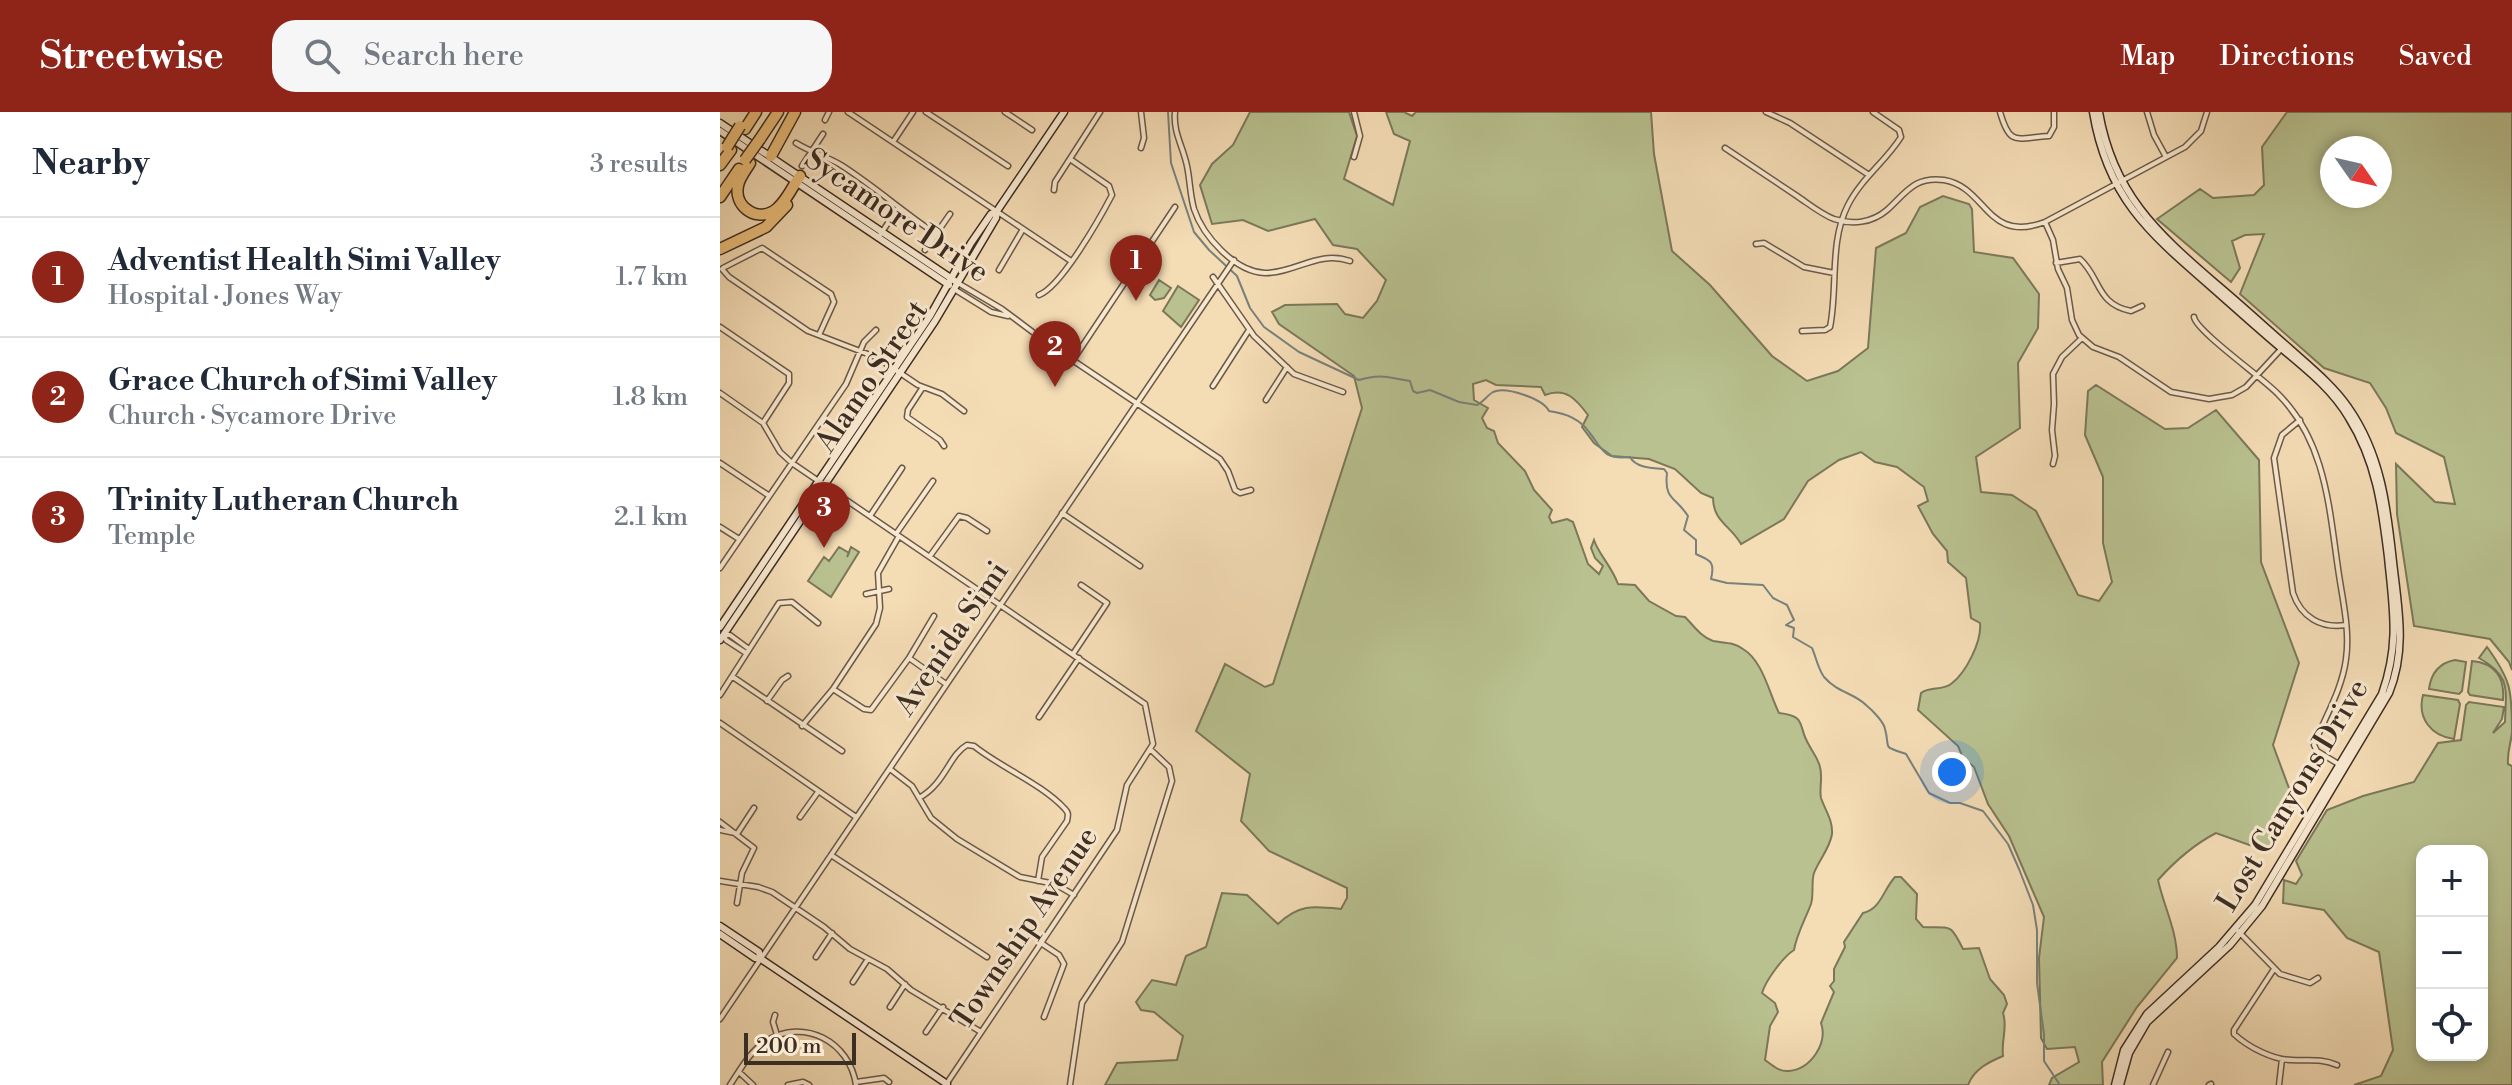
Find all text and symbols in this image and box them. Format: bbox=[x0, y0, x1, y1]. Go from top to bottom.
search box bbox=[272, 20, 832, 92]
text: Streetwise bbox=[40, 33, 224, 80]
icon: search bbox=[300, 34, 344, 78]
text: Search here bbox=[364, 37, 524, 75]
text: Map bbox=[2120, 39, 2175, 74]
text: Directions bbox=[2219, 39, 2354, 74]
text: Saved bbox=[2398, 39, 2472, 74]
north arrow bbox=[2320, 136, 2392, 208]
street label: Sycamore Drive bbox=[797, 140, 996, 292]
text: Nearby bbox=[32, 143, 150, 185]
text: 3 results bbox=[590, 148, 688, 180]
pin: 1 bbox=[1110, 235, 1162, 301]
text: Adventist Health Simi Valley bbox=[108, 242, 501, 280]
text: 1 bbox=[52, 261, 64, 293]
text: 1.7 km bbox=[616, 261, 688, 293]
text: Hospital · Jones Way bbox=[108, 280, 342, 312]
street label: Alamo Street bbox=[806, 293, 937, 461]
pin: 2 bbox=[1029, 321, 1081, 387]
text: Grace Church of Simi Valley bbox=[108, 362, 497, 400]
text: 2 bbox=[50, 381, 66, 413]
text: 1.8 km bbox=[613, 381, 688, 413]
text: Church · Sycamore Drive bbox=[108, 400, 396, 432]
text: Trinity Lutheran Church bbox=[108, 482, 459, 520]
pin: 3 bbox=[798, 482, 850, 548]
text: 3 bbox=[50, 501, 66, 533]
text: 2.1 km bbox=[614, 501, 688, 533]
text: Temple bbox=[108, 520, 196, 552]
street label: Avenida Simi bbox=[886, 554, 1017, 724]
street label: Lost Canyons Drive bbox=[2208, 672, 2377, 919]
your location bbox=[1932, 752, 1972, 792]
street label: Township Avenue bbox=[943, 820, 1107, 1037]
map controls bbox=[2416, 845, 2488, 1061]
button: + bbox=[2416, 845, 2488, 917]
button: − bbox=[2416, 917, 2488, 989]
button: locate bbox=[2416, 989, 2488, 1061]
scale bar bbox=[744, 1029, 856, 1065]
text: 200 m bbox=[756, 1033, 822, 1060]

